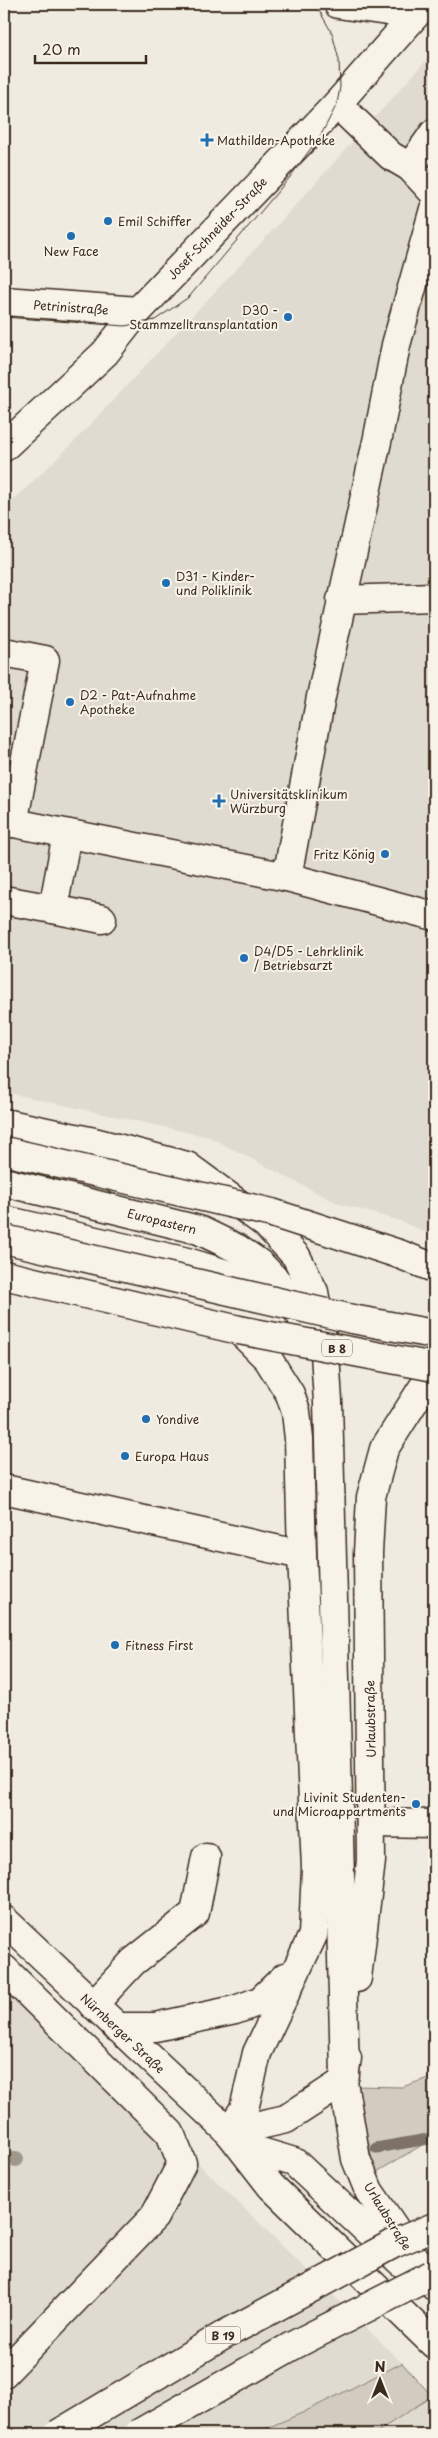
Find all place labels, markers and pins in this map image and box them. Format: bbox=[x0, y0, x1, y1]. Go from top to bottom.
place label: Mathilden-Apotheke bbox=[217, 131, 336, 149]
marker: Mathilden-Apotheke bbox=[201, 134, 213, 146]
place label: Emil Schiffer bbox=[118, 212, 192, 230]
marker: Emil Schiffer bbox=[102, 215, 114, 227]
marker: New Face bbox=[65, 230, 77, 242]
place label: New Face bbox=[43, 242, 99, 260]
place label: D30 - Stammzelltransplantation bbox=[129, 301, 278, 333]
marker: D30 - Stammzelltransplantation bbox=[282, 311, 294, 323]
place label: D31 - Kinder- und Poliklinik bbox=[176, 567, 255, 599]
marker: D31 - Kinder- und Poliklinik bbox=[160, 577, 172, 589]
place label: D2 - Pat-Aufnahme Apotheke bbox=[80, 686, 196, 718]
marker: D2 - Pat-Aufnahme Apotheke bbox=[64, 696, 76, 708]
place label: Universitätsklinikum Würzburg bbox=[230, 785, 348, 817]
marker: Universitätsklinikum Würzburg bbox=[212, 794, 226, 808]
place label: Fritz König bbox=[313, 845, 375, 863]
marker: Fritz König bbox=[379, 848, 391, 860]
place label: D4/D5 - Lehrklinik / Betriebsarzt bbox=[254, 942, 364, 974]
marker: D4/D5 - Lehrklinik / Betriebsarzt bbox=[238, 952, 250, 964]
place label: Yondive bbox=[156, 1410, 199, 1428]
marker: Yondive bbox=[140, 1413, 152, 1425]
place label: Europa Haus bbox=[135, 1447, 209, 1465]
marker: Europa Haus bbox=[119, 1450, 131, 1462]
place label: Fitness First bbox=[125, 1636, 194, 1654]
marker: Fitness First bbox=[109, 1639, 121, 1651]
place label: Livinit Studenten- und Microappartments bbox=[273, 1788, 406, 1820]
marker: Livinit Studenten- und Microappartments bbox=[410, 1798, 422, 1810]

